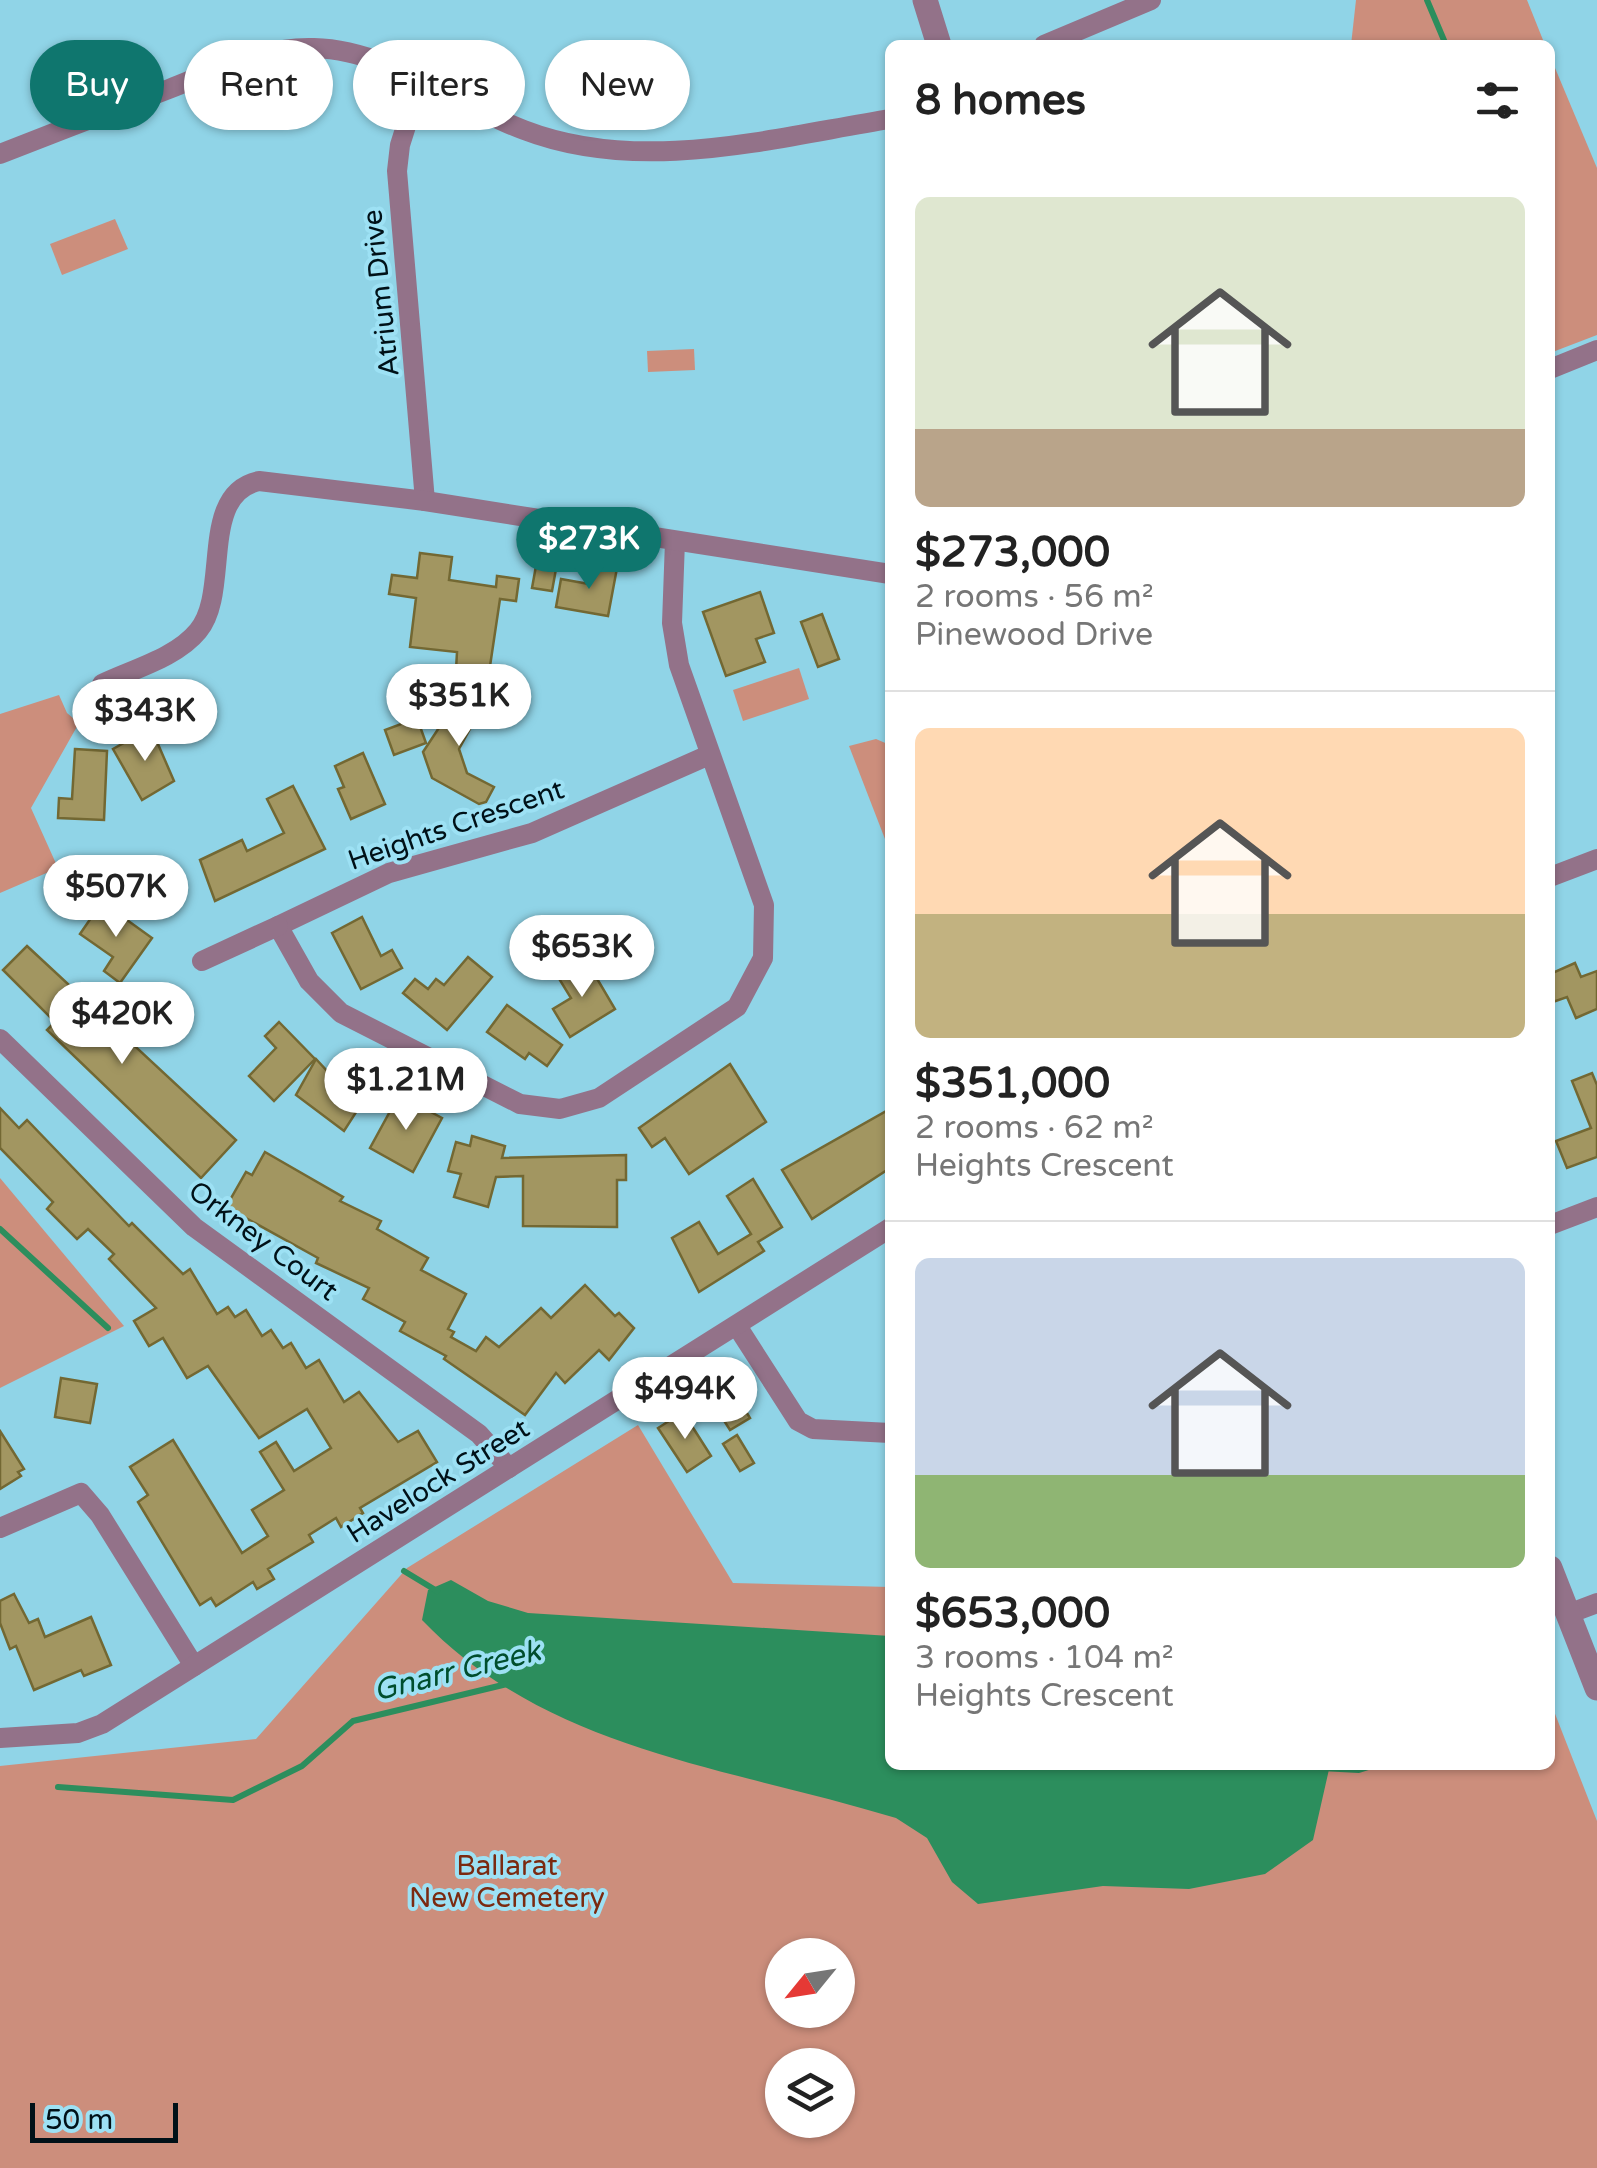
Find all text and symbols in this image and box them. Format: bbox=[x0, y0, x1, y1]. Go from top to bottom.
chip: Buy bbox=[30, 40, 164, 130]
chip: Rent bbox=[184, 40, 333, 130]
chip: Filters bbox=[353, 40, 525, 130]
chip: New bbox=[545, 40, 690, 130]
icon: filters bbox=[1470, 73, 1525, 128]
text: 8 homes bbox=[915, 75, 1086, 126]
street label: Atrium Drive bbox=[355, 208, 407, 378]
icon: home bbox=[1130, 262, 1310, 442]
pin: $273K bbox=[519, 507, 659, 592]
text: $273K bbox=[538, 520, 640, 558]
text: $273,000 bbox=[915, 527, 1110, 578]
text: 2 rooms · 56 m² bbox=[915, 578, 1154, 616]
text: Pinewood Drive bbox=[915, 616, 1153, 654]
pin: $351K bbox=[389, 664, 529, 749]
text: $351K bbox=[408, 677, 510, 715]
pin: $343K bbox=[75, 679, 215, 764]
text: $343K bbox=[94, 692, 196, 730]
street label: Heights Crescent bbox=[343, 772, 569, 878]
icon: home bbox=[1130, 793, 1310, 973]
pin: $507K bbox=[46, 855, 186, 940]
text: $507K bbox=[65, 868, 167, 906]
pin: $653K bbox=[512, 915, 652, 1000]
text: $653K bbox=[531, 928, 633, 966]
pin: $420K bbox=[52, 982, 192, 1067]
text: $420K bbox=[71, 995, 173, 1033]
pin: $1.21M bbox=[325, 1048, 487, 1133]
text: $351,000 bbox=[915, 1058, 1110, 1109]
text: $1.21M bbox=[346, 1061, 466, 1099]
text: 2 rooms · 62 m² bbox=[915, 1109, 1154, 1147]
text: Heights Crescent bbox=[915, 1147, 1174, 1185]
street label: Orkney Court bbox=[182, 1174, 345, 1308]
icon: home bbox=[1130, 1323, 1310, 1503]
pin: $494K bbox=[615, 1357, 755, 1442]
text: $494K bbox=[634, 1370, 736, 1408]
street label: Havelock Street bbox=[341, 1411, 536, 1551]
text: $653,000 bbox=[915, 1588, 1110, 1639]
water label: Gnarr Creek bbox=[370, 1632, 547, 1710]
text: 3 rooms · 104 m² bbox=[915, 1639, 1174, 1677]
text: Heights Crescent bbox=[915, 1677, 1174, 1715]
park label: Ballarat New Cemetery bbox=[409, 1849, 605, 1915]
north arrow bbox=[765, 1938, 855, 2028]
map controls bbox=[765, 1938, 855, 2138]
button: layers bbox=[765, 2048, 855, 2138]
scale bar bbox=[30, 2098, 178, 2142]
text: 50 m bbox=[45, 2103, 113, 2137]

